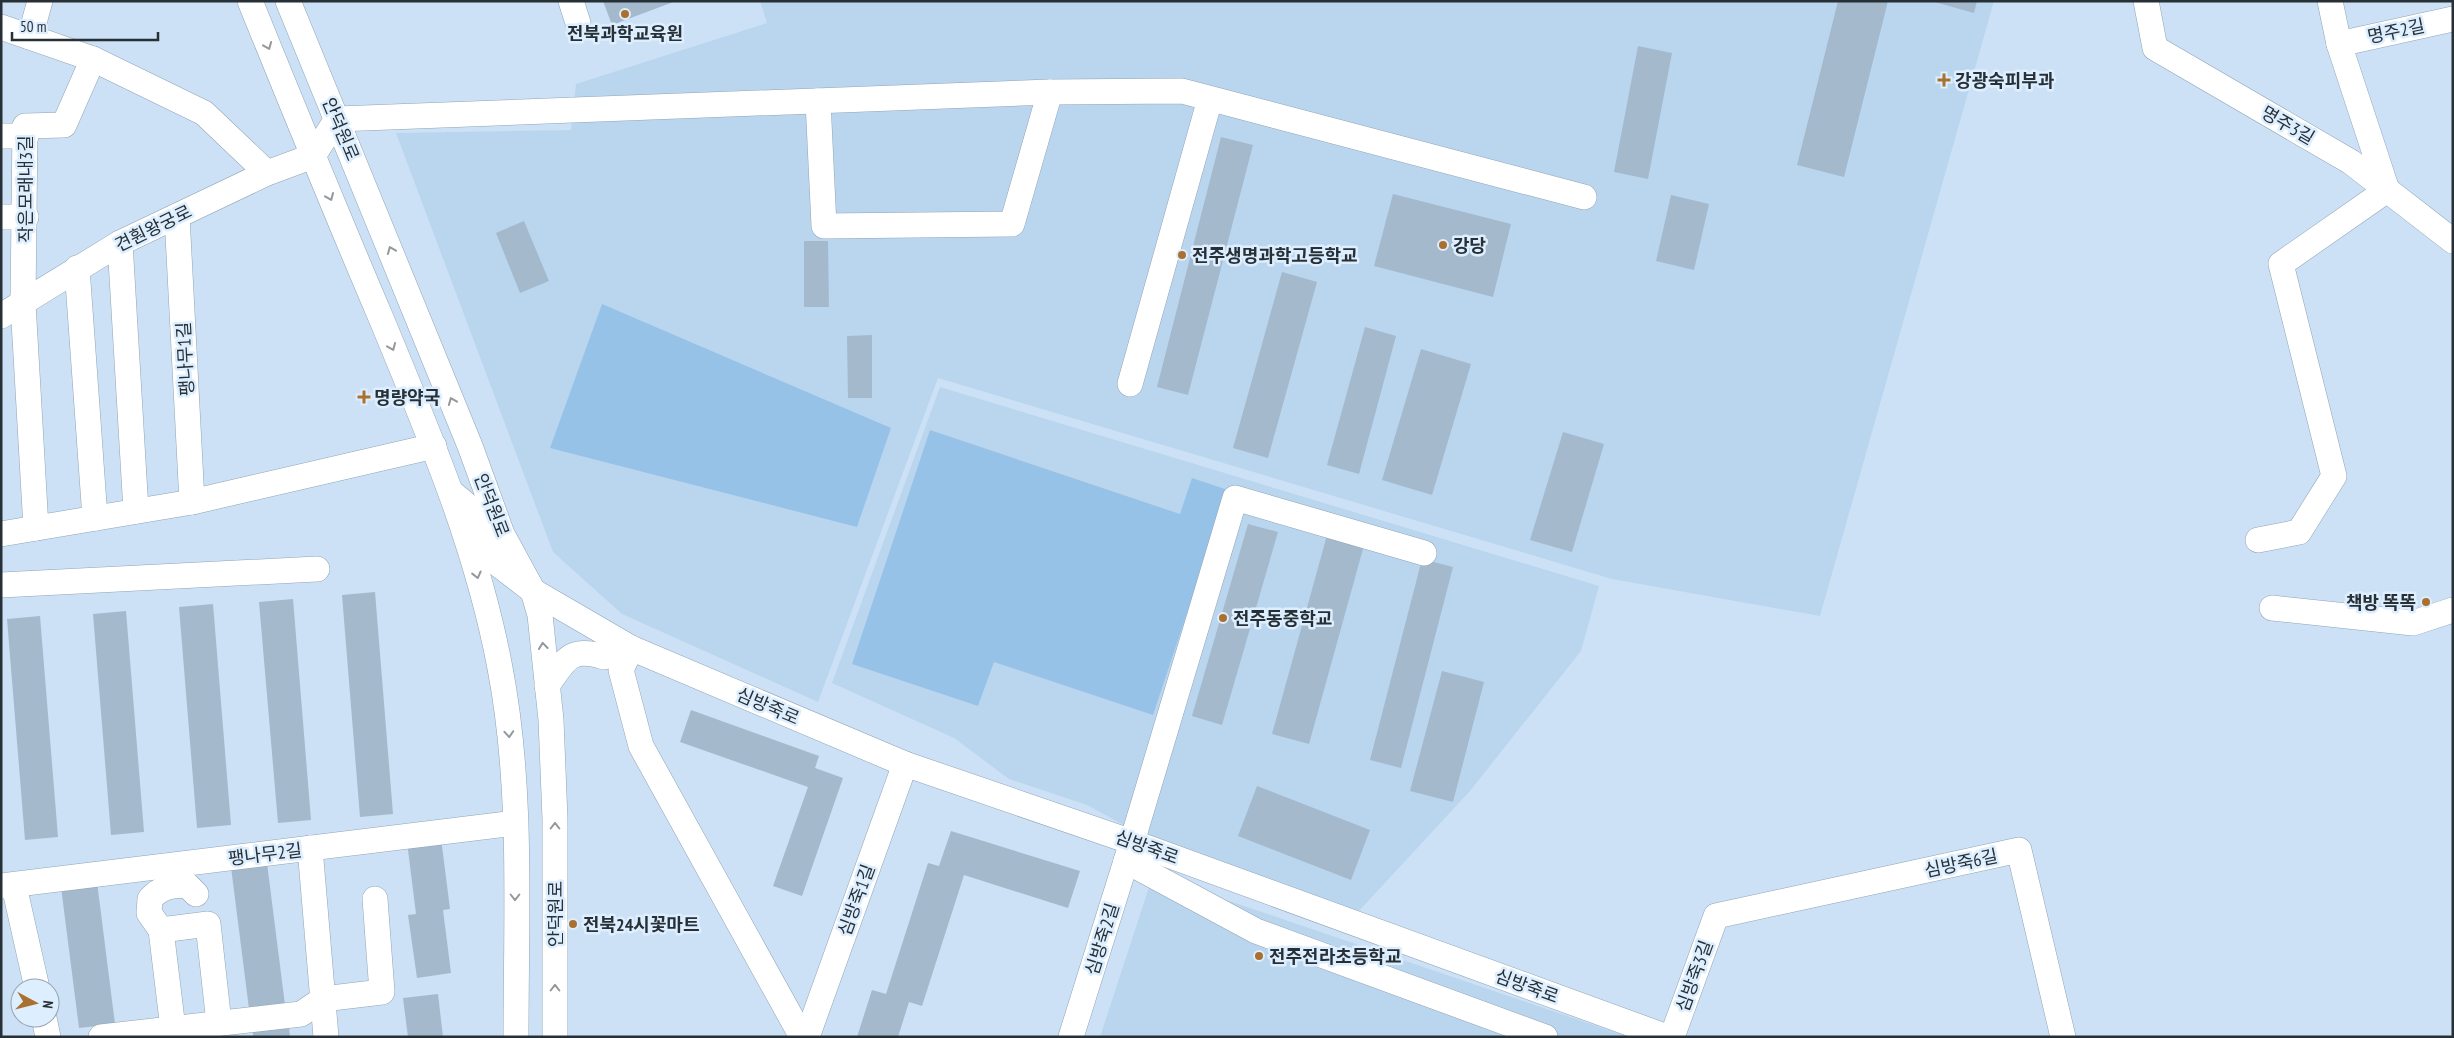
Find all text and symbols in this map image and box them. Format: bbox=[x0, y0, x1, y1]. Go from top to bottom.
marker: 전북과학교육원 bbox=[619, 8, 631, 20]
scale bar bbox=[12, 10, 159, 42]
street label: 명주2길 bbox=[2365, 14, 2427, 48]
text: 50 m bbox=[20, 17, 46, 36]
place label: 전북과학교육원 bbox=[567, 22, 683, 45]
one-way arrow bbox=[262, 42, 272, 50]
place label: 강광숙피부과 bbox=[1955, 69, 2055, 92]
marker: 강광숙피부과 bbox=[1937, 73, 1951, 87]
street label: 안덕원로 bbox=[317, 94, 365, 164]
street label: 명주3길 bbox=[2257, 101, 2319, 149]
street label: 작은모래내3길 bbox=[14, 135, 37, 243]
one-way arrow bbox=[323, 192, 334, 201]
street label: 견훤왕궁로 bbox=[111, 200, 195, 256]
place label: 강당 bbox=[1453, 234, 1486, 257]
marker: 강당 bbox=[1437, 239, 1449, 251]
place label: 전주생명과학고등학교 bbox=[1192, 244, 1358, 267]
one-way arrow bbox=[387, 246, 398, 255]
marker: 전주생명과학고등학교 bbox=[1176, 249, 1188, 261]
street label: 팽나무1길 bbox=[172, 321, 198, 397]
one-way arrow bbox=[386, 342, 397, 351]
place label: 명량약국 bbox=[374, 386, 440, 409]
marker: 명량약국 bbox=[358, 391, 370, 403]
one-way arrow bbox=[448, 397, 458, 406]
street label: 안덕원로 bbox=[469, 470, 515, 540]
one-way arrow bbox=[471, 571, 482, 580]
place label: 책방 똑똑 bbox=[2346, 591, 2416, 614]
marker: 책방 똑똑 bbox=[2420, 596, 2432, 608]
place label: 전주동중학교 bbox=[1233, 607, 1332, 630]
marker: 전주동중학교 bbox=[1217, 612, 1229, 624]
one-way arrow bbox=[538, 642, 549, 650]
street label: 심방죽로 bbox=[733, 682, 803, 730]
one-way arrow bbox=[504, 731, 515, 739]
one-way arrow bbox=[550, 821, 560, 829]
street label: 심방죽로 bbox=[1112, 825, 1182, 869]
street label: 팽나무2길 bbox=[227, 838, 303, 870]
street label: 심방죽6길 bbox=[1922, 844, 2000, 882]
street label: 심방죽1길 bbox=[832, 861, 880, 939]
street label: 안덕원로 bbox=[544, 881, 567, 947]
one-way arrow bbox=[510, 893, 521, 901]
street label: 심방죽2길 bbox=[1080, 900, 1124, 978]
place label: 전북24시꽃마트 bbox=[583, 913, 700, 936]
marker: 전북24시꽃마트 bbox=[567, 918, 579, 930]
street label: 심방죽3길 bbox=[1670, 937, 1718, 1015]
place label: 전주전라초등학교 bbox=[1269, 945, 1401, 968]
marker: 전주전라초등학교 bbox=[1253, 950, 1265, 962]
street label: 심방죽로 bbox=[1492, 964, 1562, 1008]
north arrow bbox=[10, 978, 60, 1028]
one-way arrow bbox=[550, 984, 560, 992]
text: N bbox=[39, 1000, 57, 1009]

